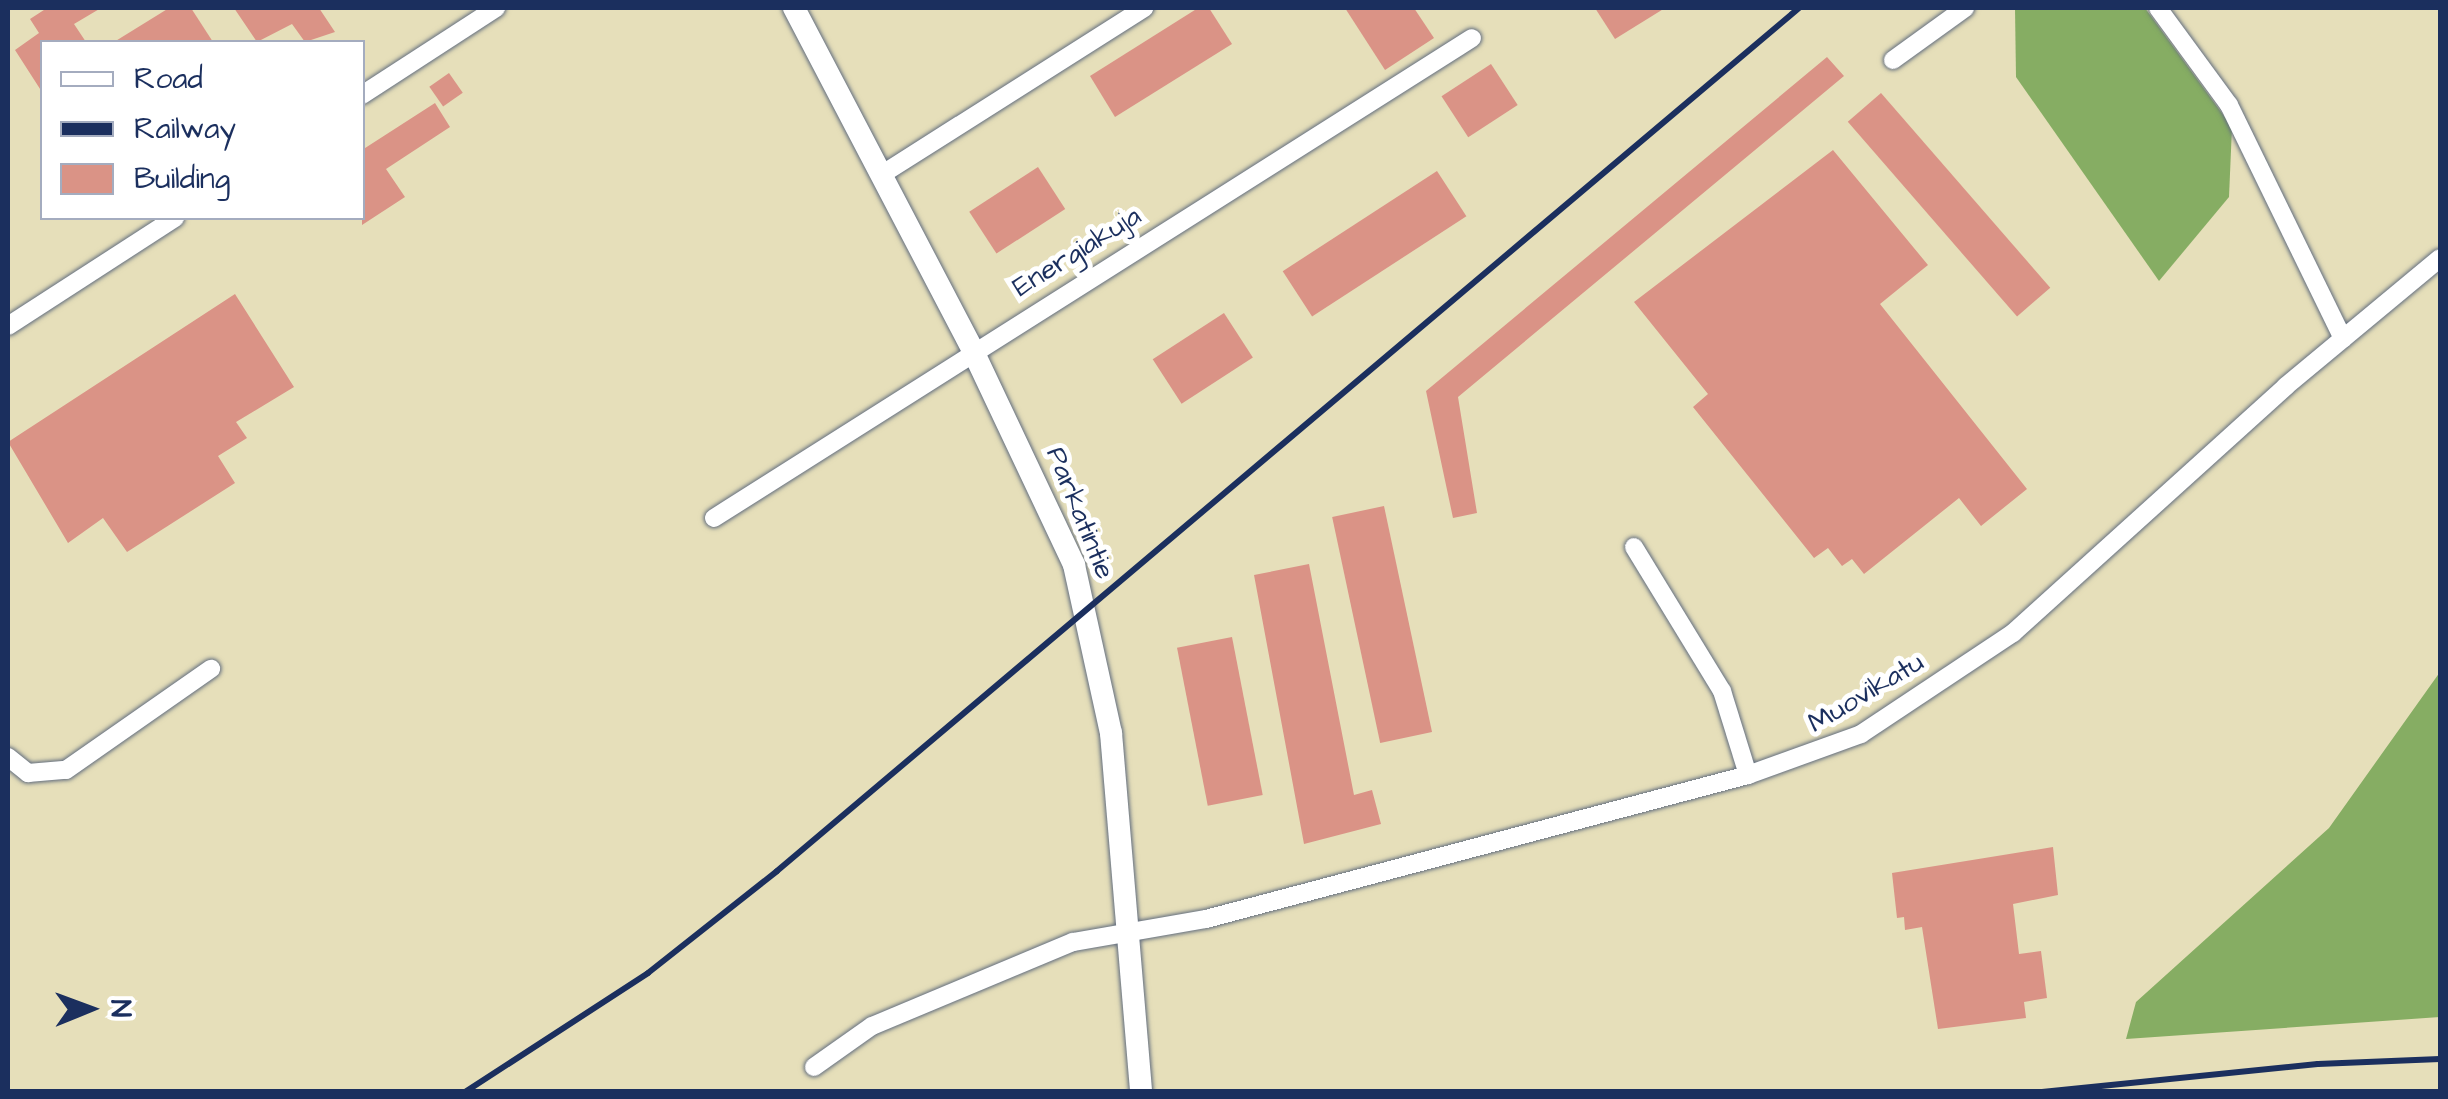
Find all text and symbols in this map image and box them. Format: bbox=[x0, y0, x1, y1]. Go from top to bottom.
legend bbox=[40, 40, 365, 220]
text: Road bbox=[134, 58, 203, 100]
text: Railway bbox=[134, 108, 236, 150]
text: Building bbox=[134, 158, 230, 200]
street label: Energiakuja bbox=[1007, 199, 1147, 305]
street label: Parkatintie bbox=[1038, 442, 1122, 584]
street label: Muovikatu bbox=[1802, 645, 1930, 741]
north arrow bbox=[40, 959, 140, 1059]
text: N bbox=[101, 999, 140, 1018]

